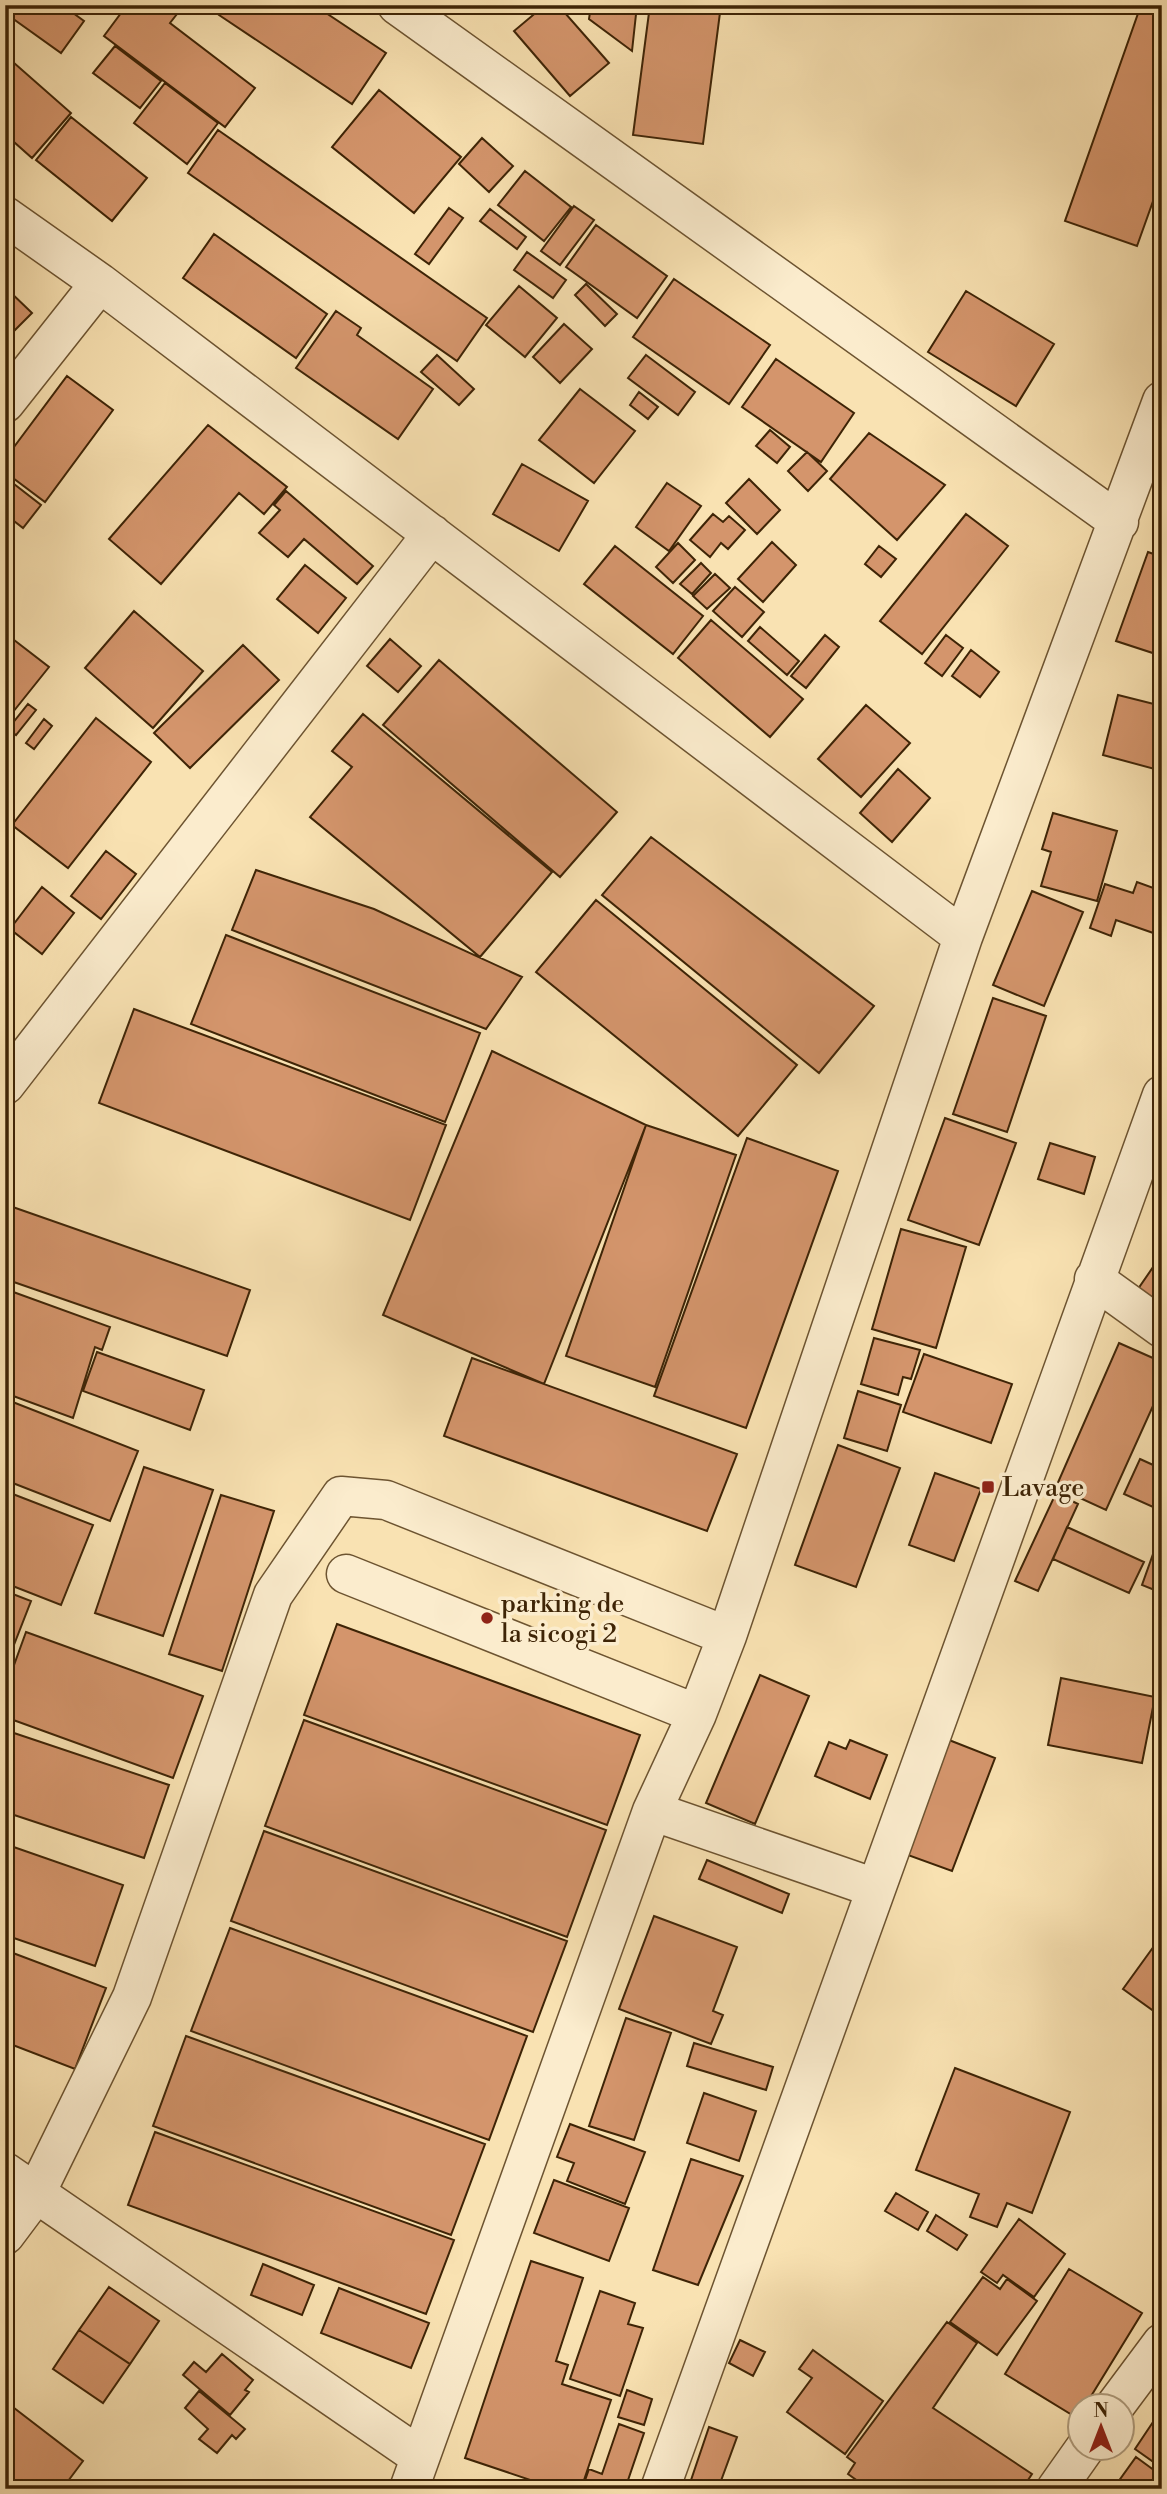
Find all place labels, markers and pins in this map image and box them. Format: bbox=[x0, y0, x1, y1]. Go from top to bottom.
place label: Lavage bbox=[1002, 1472, 1084, 1504]
marker: Lavage bbox=[980, 1479, 996, 1495]
place label: parking de la sicogi 2 bbox=[501, 1588, 624, 1650]
marker: parking de la sicogi 2 bbox=[479, 1610, 495, 1626]

